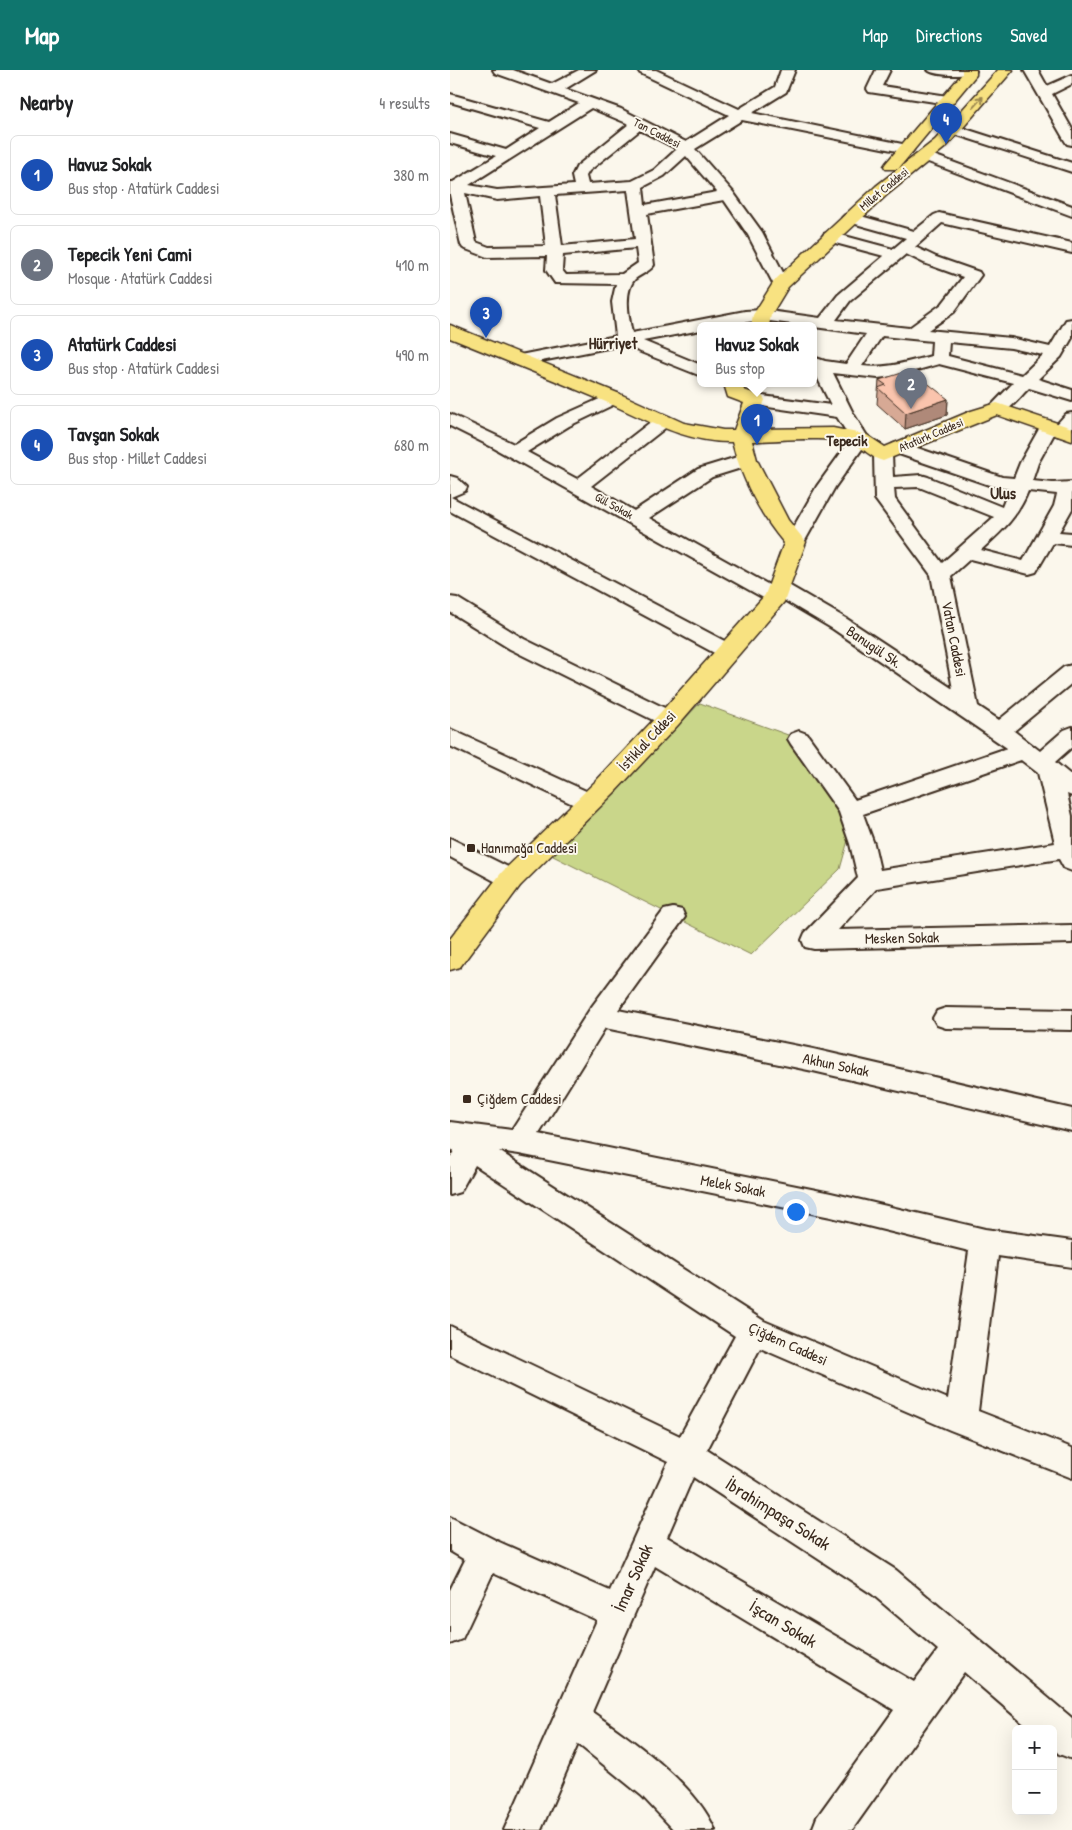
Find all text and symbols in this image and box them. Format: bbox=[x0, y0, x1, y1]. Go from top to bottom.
text: Map bbox=[25, 19, 59, 51]
text: Map bbox=[863, 23, 888, 48]
text: Directions bbox=[916, 23, 982, 48]
text: Saved bbox=[1010, 23, 1047, 48]
text: Nearby bbox=[20, 88, 73, 117]
text: 4 results bbox=[379, 92, 430, 114]
one-way arrow bbox=[973, 95, 984, 108]
pin: 4 bbox=[930, 103, 962, 144]
street label: Tan Caddesi bbox=[631, 113, 684, 152]
text: Havuz Sokak bbox=[68, 151, 152, 177]
street label: Millet Caddesi bbox=[855, 163, 912, 214]
text: 1 bbox=[34, 164, 40, 186]
text: 380 m bbox=[393, 164, 429, 186]
text: Bus stop · Atatürk Caddesi bbox=[68, 177, 219, 199]
text: Tepecik Yeni Cami bbox=[68, 241, 192, 267]
text: 2 bbox=[33, 254, 41, 276]
text: 410 m bbox=[395, 254, 429, 276]
text: Mosque · Atatürk Caddesi bbox=[68, 267, 212, 289]
pin: 3 bbox=[470, 297, 502, 338]
popup bbox=[697, 322, 817, 387]
text: Atatürk Caddesi bbox=[68, 331, 177, 357]
text: Havuz Sokak bbox=[715, 331, 799, 357]
district label: Hürriyet bbox=[589, 332, 638, 355]
text: 3 bbox=[33, 344, 41, 366]
text: 490 m bbox=[395, 344, 429, 366]
text: Bus stop · Atatürk Caddesi bbox=[68, 357, 219, 379]
text: Bus stop bbox=[715, 357, 764, 379]
pin: 2 bbox=[895, 368, 927, 409]
pin: 1 bbox=[741, 404, 773, 445]
street label: Atatürk Caddesi bbox=[896, 413, 966, 456]
text: Tavşan Sokak bbox=[68, 421, 159, 447]
district label: Tepecik bbox=[826, 430, 868, 452]
text: 4 bbox=[34, 434, 40, 456]
text: 680 m bbox=[394, 434, 429, 456]
text: Bus stop · Millet Caddesi bbox=[68, 447, 207, 469]
district label: Ulus bbox=[990, 482, 1017, 504]
street label: Gül Sokak bbox=[592, 488, 637, 523]
street label: Vatan Caddesi bbox=[937, 599, 972, 678]
street label: Banugül Sk. bbox=[842, 620, 906, 673]
street label: İstiklal Cddesi bbox=[613, 706, 680, 776]
place label: Hanımağa Caddesi bbox=[481, 837, 577, 858]
marker: Hanımağa Caddesi bbox=[465, 842, 477, 854]
street label: Mesken Sokak bbox=[865, 926, 939, 949]
street label: Akhun Sokak bbox=[801, 1047, 871, 1082]
place label: Çiğdem Caddesi bbox=[477, 1088, 562, 1109]
marker: Çiğdem Caddesi bbox=[461, 1093, 473, 1105]
street label: Melek Sokak bbox=[699, 1169, 767, 1202]
your location bbox=[783, 1199, 809, 1225]
street label: Çiğdem Caddesi bbox=[745, 1317, 831, 1370]
street label: İbrahimpaşa Sokak bbox=[721, 1471, 836, 1556]
street label: İmar Sokak bbox=[606, 1539, 659, 1616]
street label: İşcan Sokak bbox=[745, 1594, 822, 1654]
map controls bbox=[1012, 1725, 1057, 1815]
button: + bbox=[1012, 1725, 1057, 1770]
button: − bbox=[1012, 1770, 1057, 1815]

